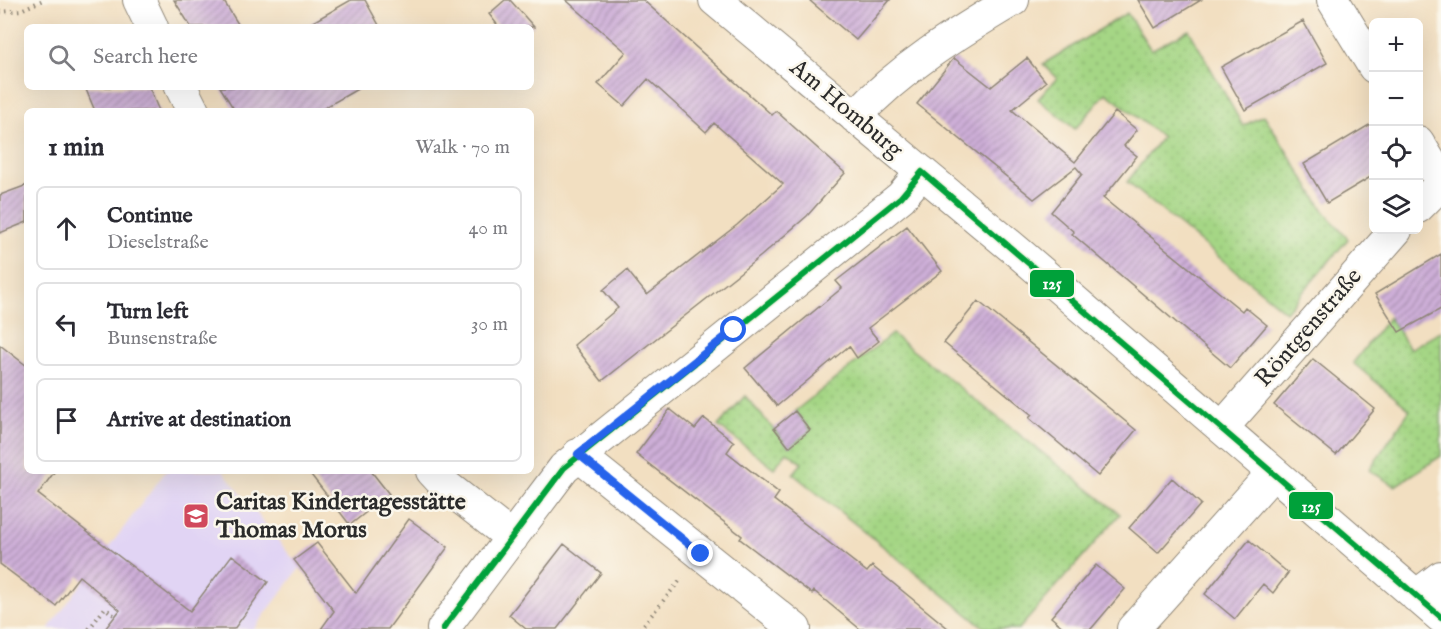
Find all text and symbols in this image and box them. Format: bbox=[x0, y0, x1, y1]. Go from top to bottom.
map controls bbox=[1369, 18, 1423, 234]
button: + bbox=[1369, 18, 1423, 72]
search box bbox=[24, 24, 534, 90]
icon: search bbox=[45, 41, 78, 74]
text: Search here bbox=[93, 43, 198, 71]
street label: Am Homburg bbox=[782, 52, 910, 166]
button: − bbox=[1369, 72, 1423, 126]
button: locate bbox=[1369, 126, 1423, 180]
text: 1 min bbox=[48, 131, 104, 164]
text: Walk · 70 m bbox=[415, 135, 510, 160]
button: layers bbox=[1369, 180, 1423, 234]
text: Continue bbox=[107, 202, 193, 230]
icon: ahead bbox=[50, 212, 83, 245]
text: 40 m bbox=[469, 216, 508, 241]
text: Dieselstraße bbox=[107, 230, 209, 255]
street label: Röntgenstraße bbox=[1249, 262, 1369, 394]
line badge: 125 bbox=[1029, 269, 1075, 298]
text: 125 bbox=[1042, 275, 1062, 295]
text: Turn left bbox=[107, 298, 189, 326]
icon: left bbox=[50, 308, 83, 341]
text: 30 m bbox=[471, 312, 508, 337]
route start bbox=[720, 316, 746, 342]
text: Bunsenstraße bbox=[107, 326, 218, 351]
icon: arrive bbox=[50, 404, 83, 437]
text: Arrive at destination bbox=[107, 406, 291, 434]
place label: Caritas Kindertagesstätte Thomas Morus bbox=[215, 487, 466, 546]
line badge: 125 bbox=[1288, 491, 1334, 520]
text: 125 bbox=[1301, 498, 1321, 518]
school or university icon: Caritas Kindertagesstätte Thomas Morus bbox=[181, 501, 211, 531]
route end bbox=[687, 540, 713, 566]

